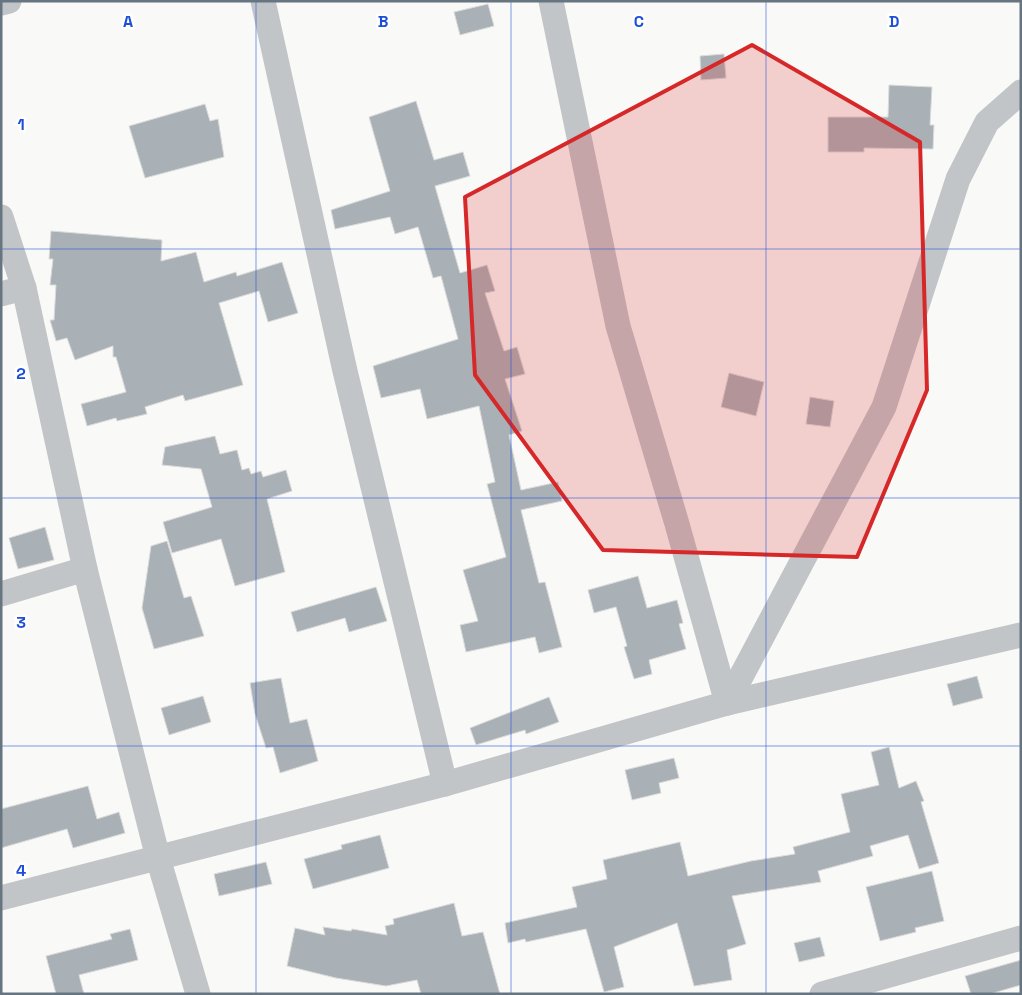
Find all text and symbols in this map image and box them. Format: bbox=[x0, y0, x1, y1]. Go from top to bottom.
text: A bbox=[123, 11, 133, 32]
text: B bbox=[378, 11, 388, 32]
text: C bbox=[634, 11, 644, 32]
text: D bbox=[889, 11, 899, 32]
text: 1 bbox=[17, 114, 25, 135]
text: 2 bbox=[16, 363, 26, 384]
text: 3 bbox=[16, 612, 26, 633]
text: 4 bbox=[16, 860, 26, 881]

